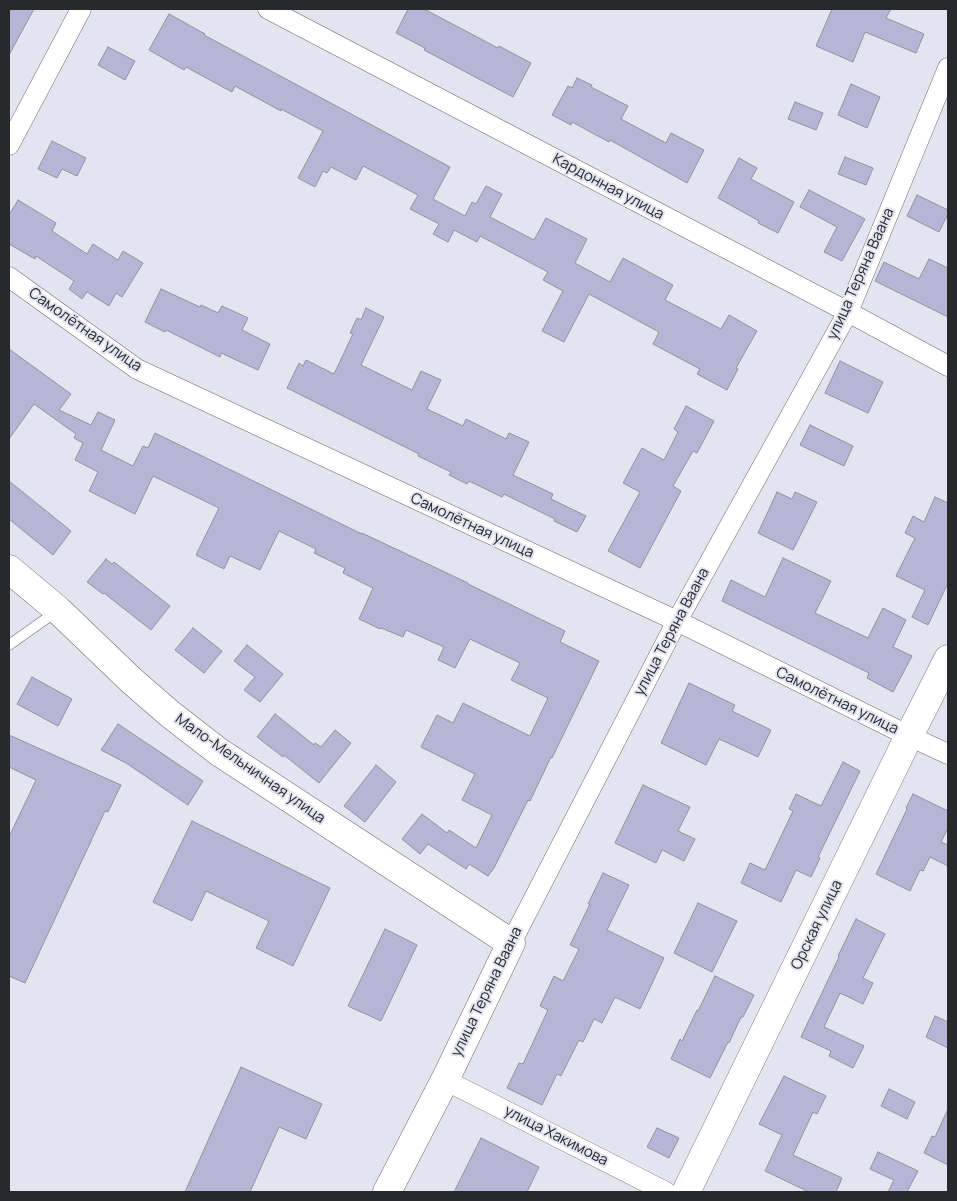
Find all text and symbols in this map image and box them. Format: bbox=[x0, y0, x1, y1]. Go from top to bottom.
street label: Кардонная улица bbox=[549, 150, 667, 224]
street label: улица Теряна Ваана bbox=[824, 205, 898, 343]
street label: Самолётная улица bbox=[25, 284, 145, 376]
street label: Самолётная улица bbox=[407, 490, 537, 562]
street label: улица Теряна Ваана bbox=[631, 565, 713, 699]
street label: Самолётная улица bbox=[773, 664, 901, 738]
street label: Мало-Мельничная улица bbox=[172, 710, 328, 828]
street label: Орская улица bbox=[788, 877, 846, 973]
street label: улица Теряна Ваана bbox=[448, 924, 526, 1060]
street label: улица Хакимова bbox=[501, 1102, 611, 1170]

